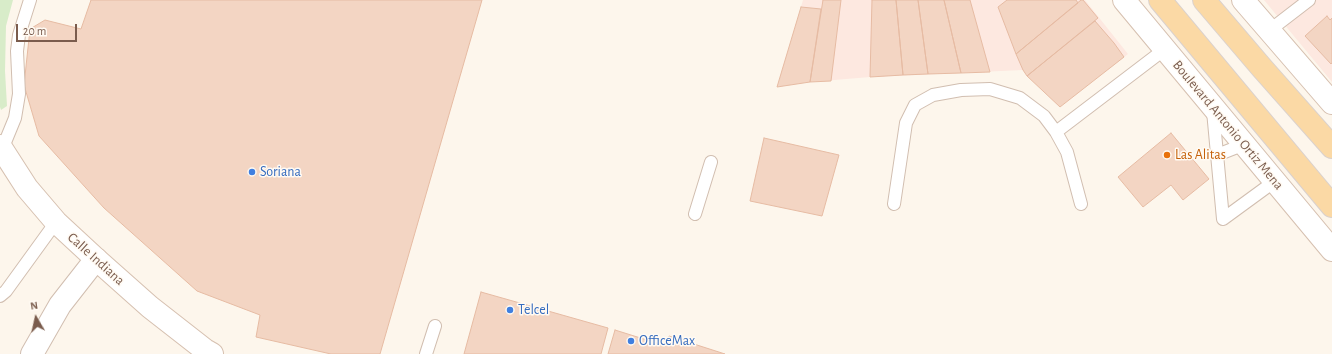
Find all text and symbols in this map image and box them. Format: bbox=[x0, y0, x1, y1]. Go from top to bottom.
scale bar bbox=[18, 16, 79, 42]
text: 20 m bbox=[23, 25, 46, 37]
street label: Boulevard Antonio Ortiz Mena bbox=[1169, 57, 1287, 193]
place label: Las Alitas bbox=[1175, 147, 1226, 163]
marker: Las Alitas bbox=[1162, 150, 1172, 160]
place label: Soriana bbox=[260, 164, 301, 180]
marker: Soriana bbox=[247, 167, 257, 177]
street label: Calle Indiana bbox=[64, 229, 128, 289]
north arrow bbox=[16, 298, 56, 338]
text: N bbox=[29, 300, 39, 312]
place label: Telcel bbox=[518, 302, 549, 318]
marker: Telcel bbox=[505, 305, 515, 315]
place label: OfficeMax bbox=[639, 333, 695, 349]
marker: OfficeMax bbox=[626, 336, 636, 346]

